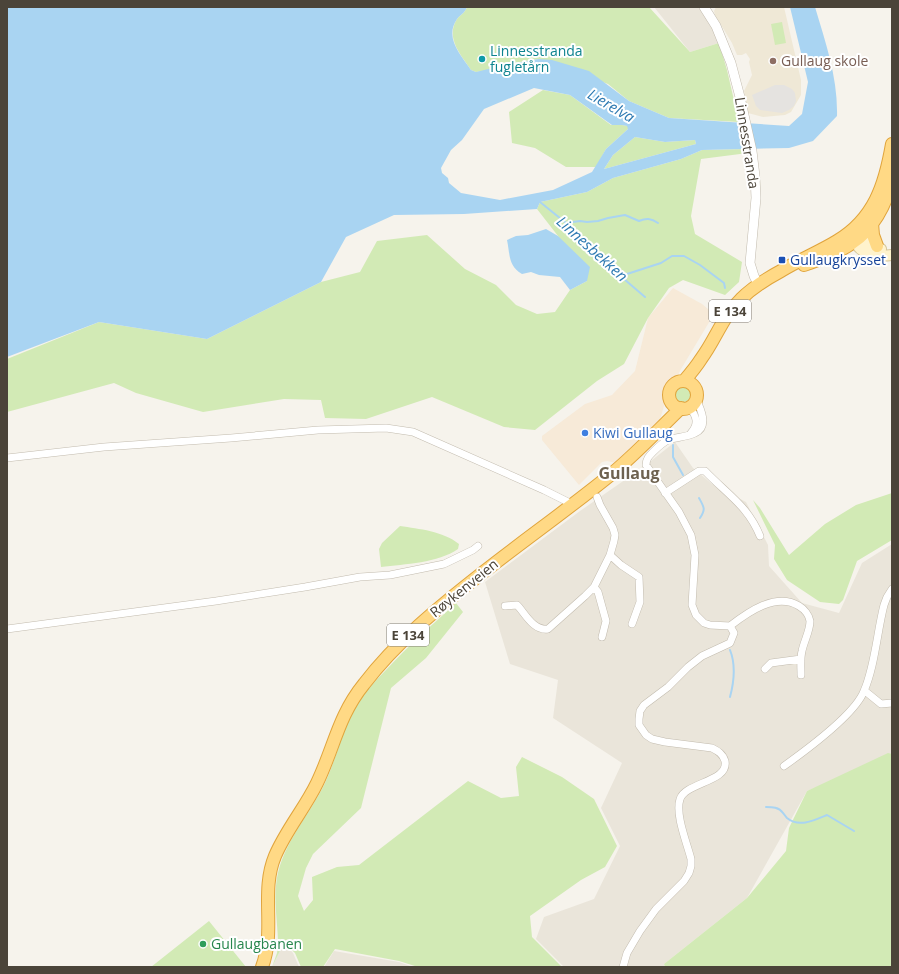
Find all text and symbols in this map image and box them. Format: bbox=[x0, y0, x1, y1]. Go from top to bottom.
place label: Linnesstranda fugletårn bbox=[490, 41, 583, 76]
place label: Gullaug skole bbox=[781, 51, 868, 70]
marker: Linnesstranda fugletårn bbox=[477, 54, 487, 64]
marker: Gullaug skole bbox=[768, 56, 778, 66]
water label: Lierelva bbox=[584, 84, 639, 127]
street label: Linnesstranda bbox=[731, 96, 764, 190]
water label: Linnesbekken bbox=[553, 211, 632, 286]
place label: Gullaugkrysset bbox=[790, 250, 886, 269]
marker: Gullaugkrysset bbox=[777, 255, 787, 265]
road number: E 134 bbox=[709, 300, 751, 322]
place label: Kiwi Gullaug bbox=[593, 423, 673, 442]
marker: Kiwi Gullaug bbox=[580, 428, 590, 438]
district label: Gullaug bbox=[598, 462, 660, 484]
street label: Røykenveien bbox=[426, 554, 502, 621]
road number: E 134 bbox=[387, 624, 429, 646]
place label: Gullaugbanen bbox=[211, 934, 302, 953]
marker: Gullaugbanen bbox=[198, 939, 208, 949]

